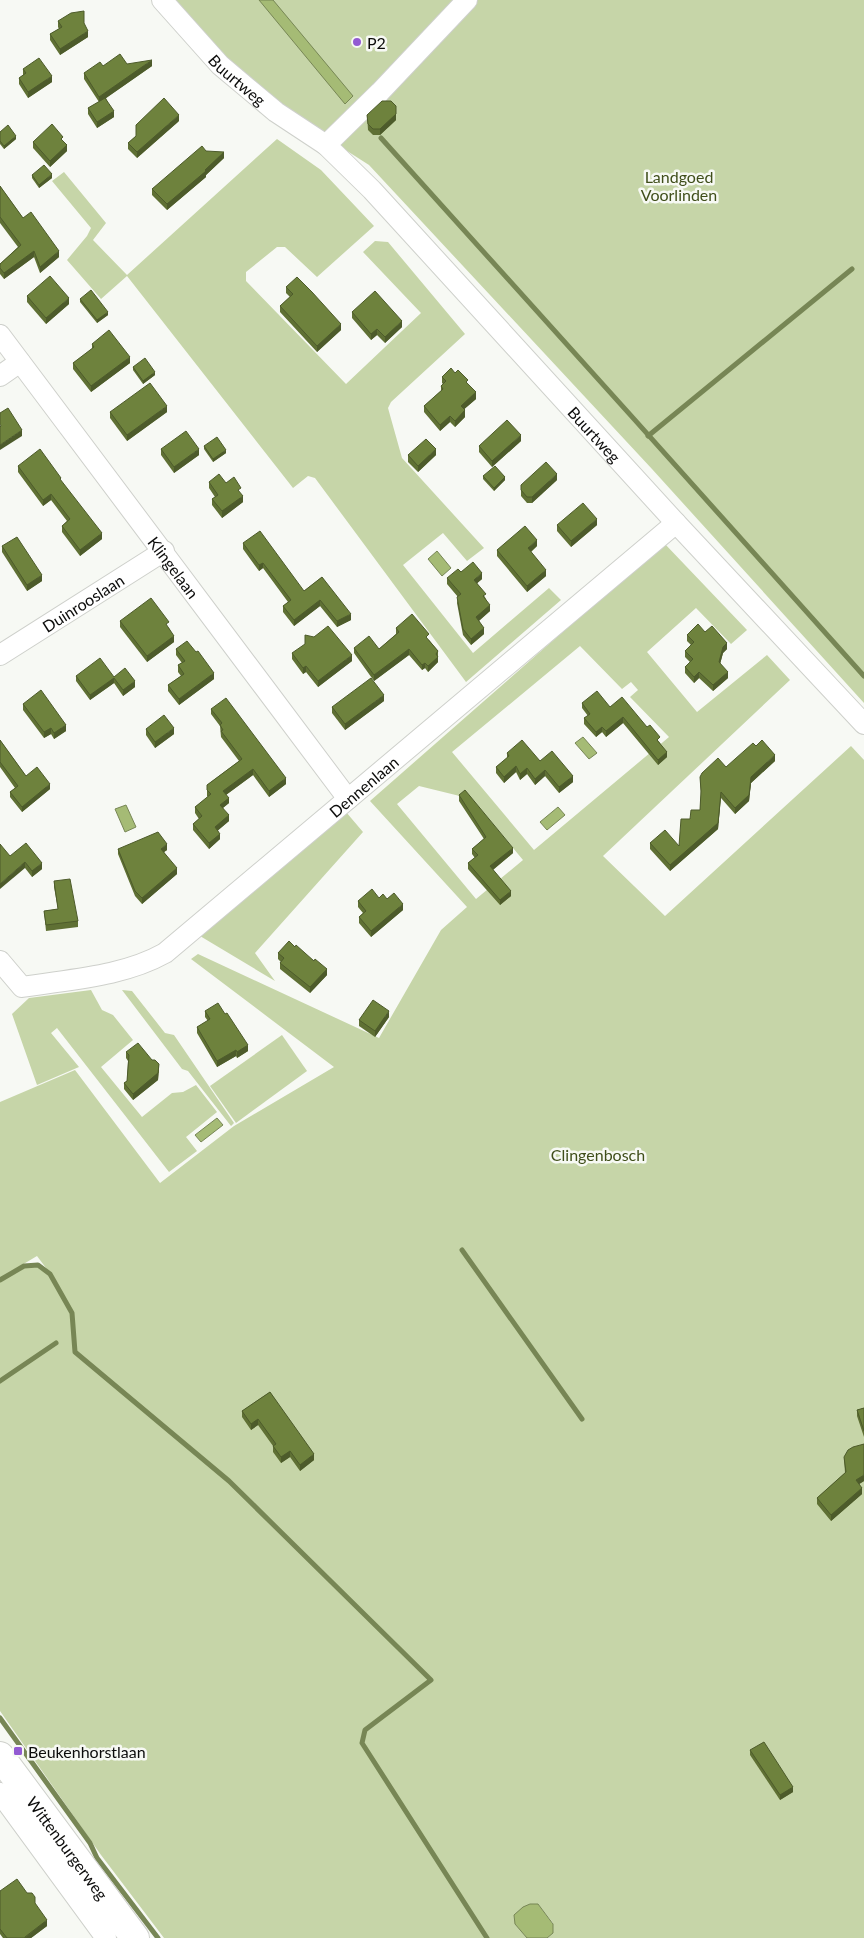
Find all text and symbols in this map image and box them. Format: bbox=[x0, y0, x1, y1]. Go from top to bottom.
place label: P2 bbox=[367, 33, 386, 52]
marker: P2 bbox=[351, 36, 363, 48]
street label: Buurtweg bbox=[205, 50, 270, 109]
park label: Landgoed Voorlinden bbox=[641, 167, 717, 204]
street label: Buurtweg bbox=[565, 402, 625, 466]
street label: Klingelaan bbox=[145, 532, 203, 602]
street label: Duinrooslaan bbox=[38, 570, 127, 635]
street label: Dennenlaan bbox=[325, 752, 402, 821]
park label: Clingenbosch bbox=[551, 1145, 645, 1164]
place label: Beukenhorstlaan bbox=[28, 1742, 146, 1761]
marker: Beukenhorstlaan bbox=[12, 1745, 24, 1757]
street label: Wittenburgerweg bbox=[23, 1792, 112, 1903]

